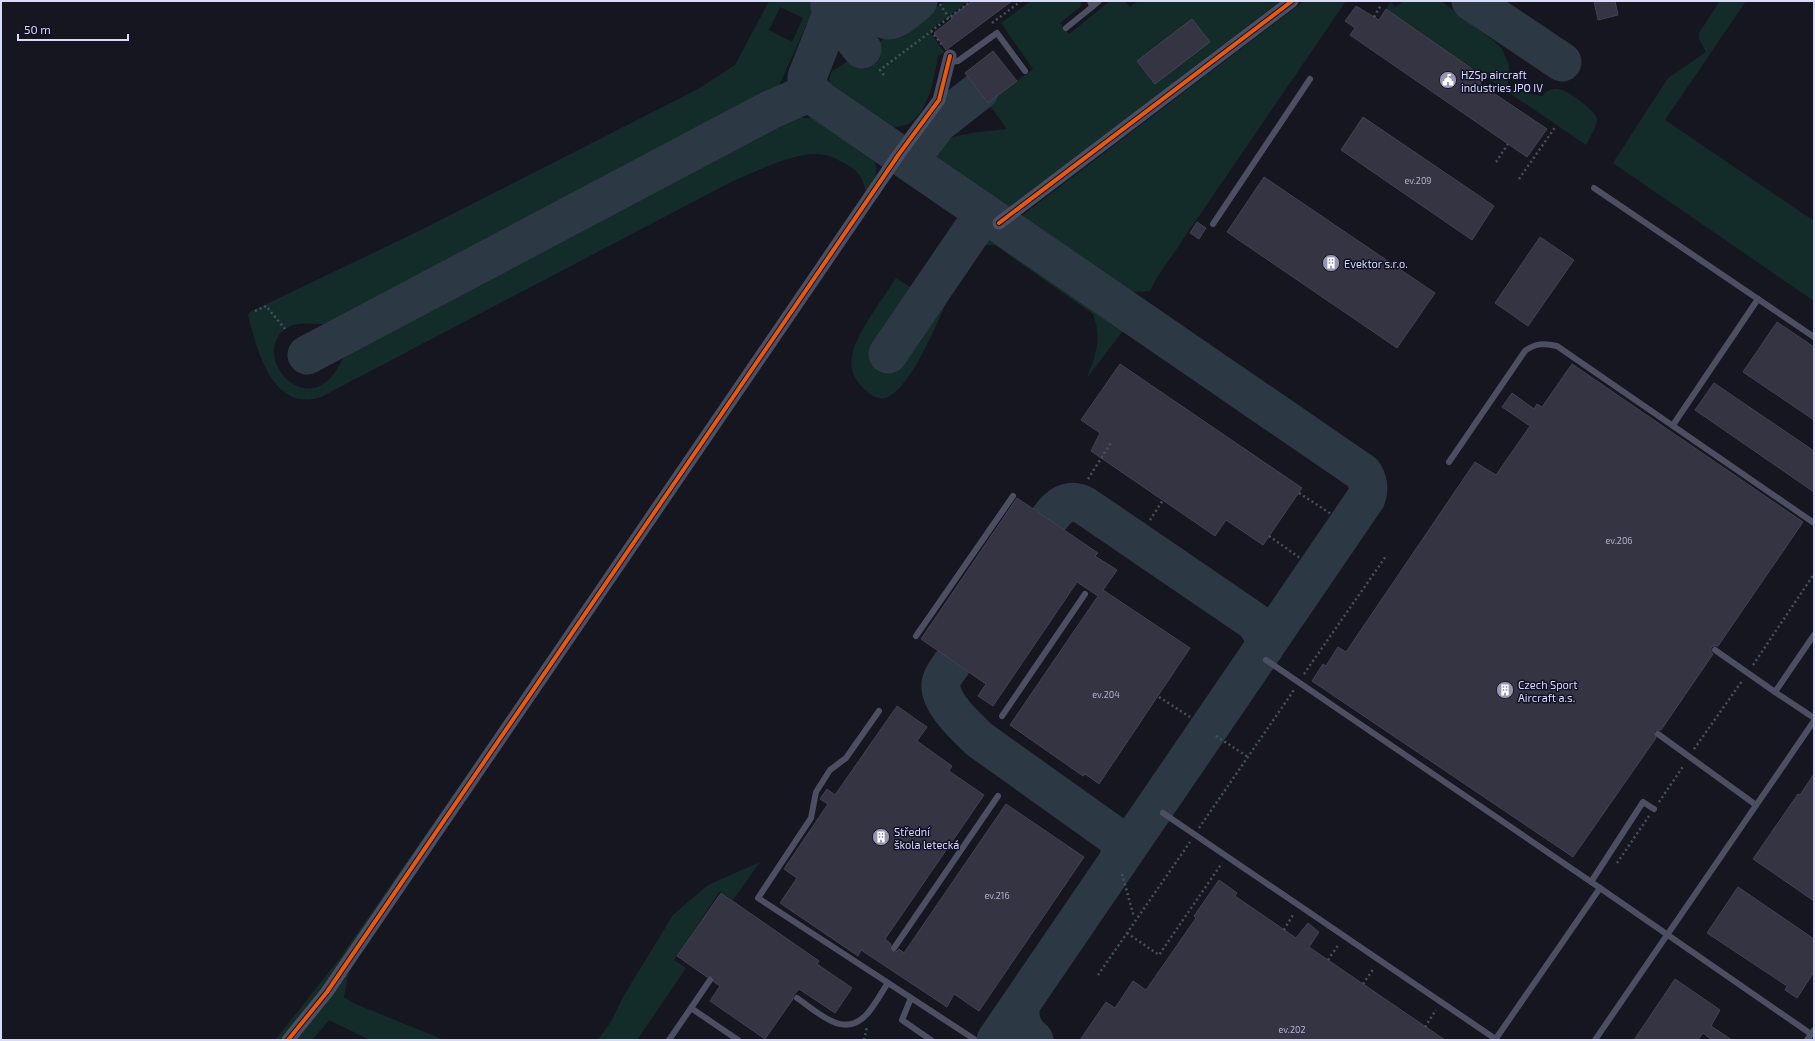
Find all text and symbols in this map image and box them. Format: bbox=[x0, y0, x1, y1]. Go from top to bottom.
scale bar bbox=[18, 16, 128, 42]
text: 50 m bbox=[24, 22, 51, 36]
place label: HZSp aircraft industries JPO IV bbox=[1461, 68, 1543, 94]
public building icon: HZSp aircraft industries JPO IV bbox=[1438, 70, 1458, 90]
house number: ev.209 bbox=[1405, 175, 1431, 186]
building icon: Evektor s.r.o. bbox=[1321, 253, 1341, 273]
place label: Evektor s.r.o. bbox=[1344, 257, 1408, 270]
house number: ev.206 bbox=[1606, 535, 1632, 546]
place label: Czech Sport Aircraft a.s. bbox=[1518, 678, 1577, 704]
building icon: Czech Sport Aircraft a.s. bbox=[1495, 680, 1515, 700]
house number: ev.204 bbox=[1092, 689, 1120, 700]
place label: Střední škola letecká bbox=[894, 825, 959, 851]
building icon: Střední škola letecká bbox=[871, 827, 891, 847]
house number: ev.216 bbox=[984, 890, 1010, 901]
house number: ev.202 bbox=[1279, 1024, 1305, 1035]

